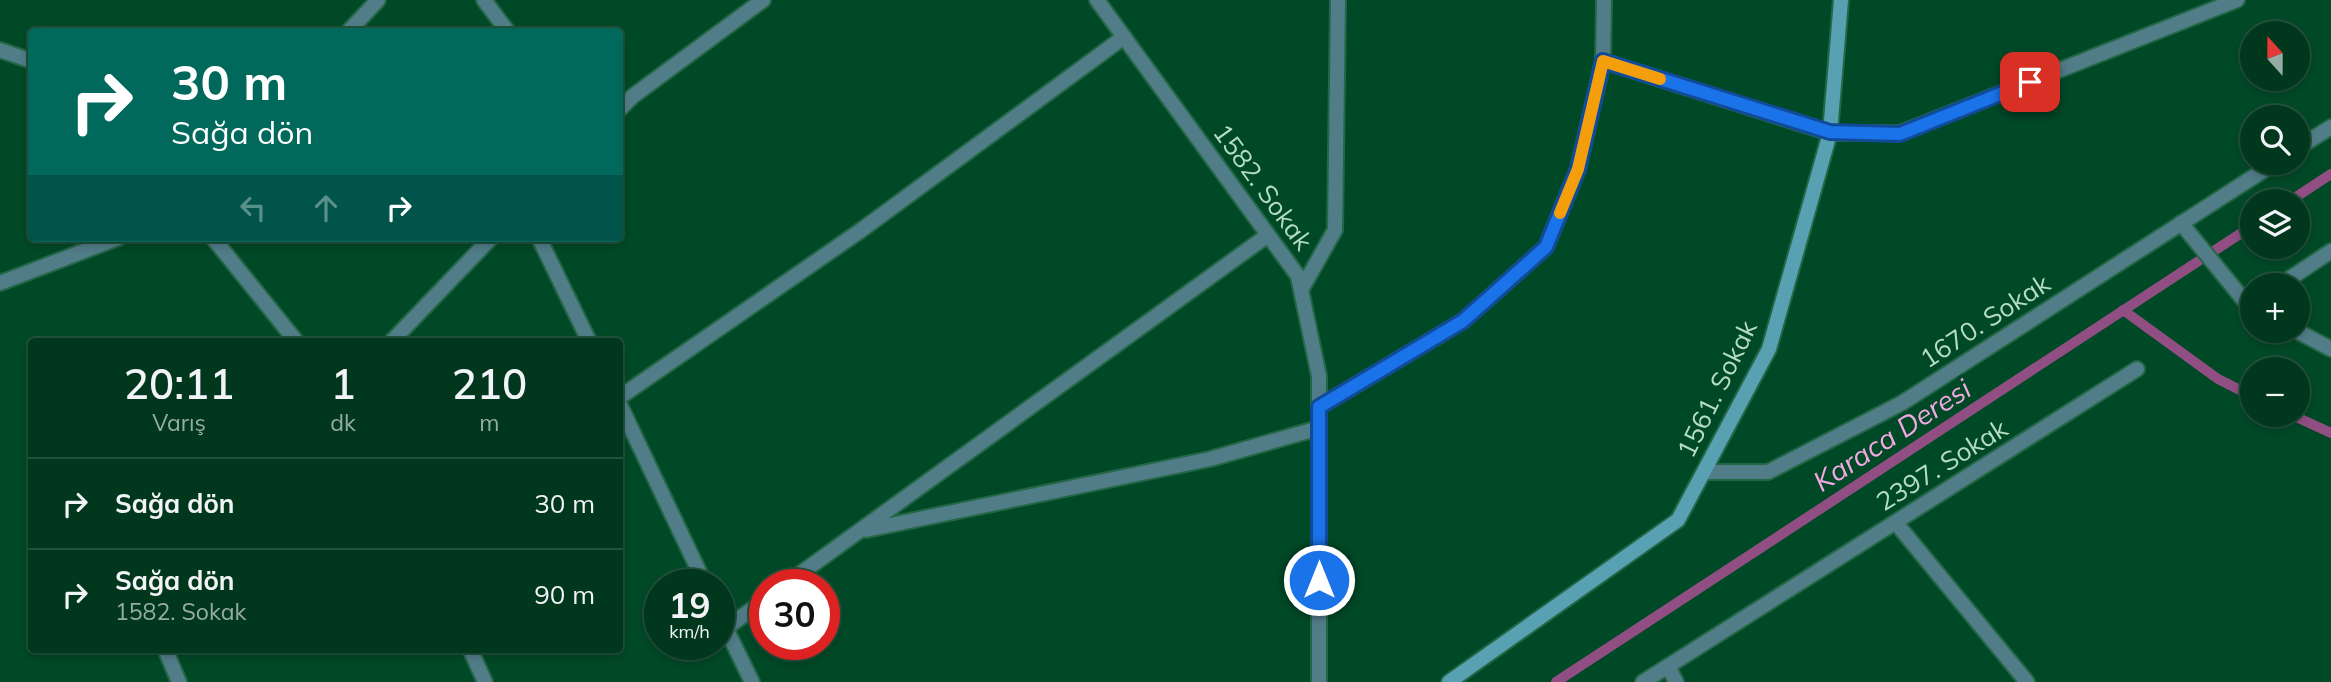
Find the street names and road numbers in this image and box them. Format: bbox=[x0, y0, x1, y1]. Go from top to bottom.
street label: 1582. Sokak bbox=[1206, 117, 1321, 257]
street label: 1670. Sokak bbox=[1914, 266, 2056, 375]
street label: 1561. Sokak bbox=[1669, 314, 1764, 463]
street label: 2397. Sokak bbox=[1870, 411, 2014, 518]

